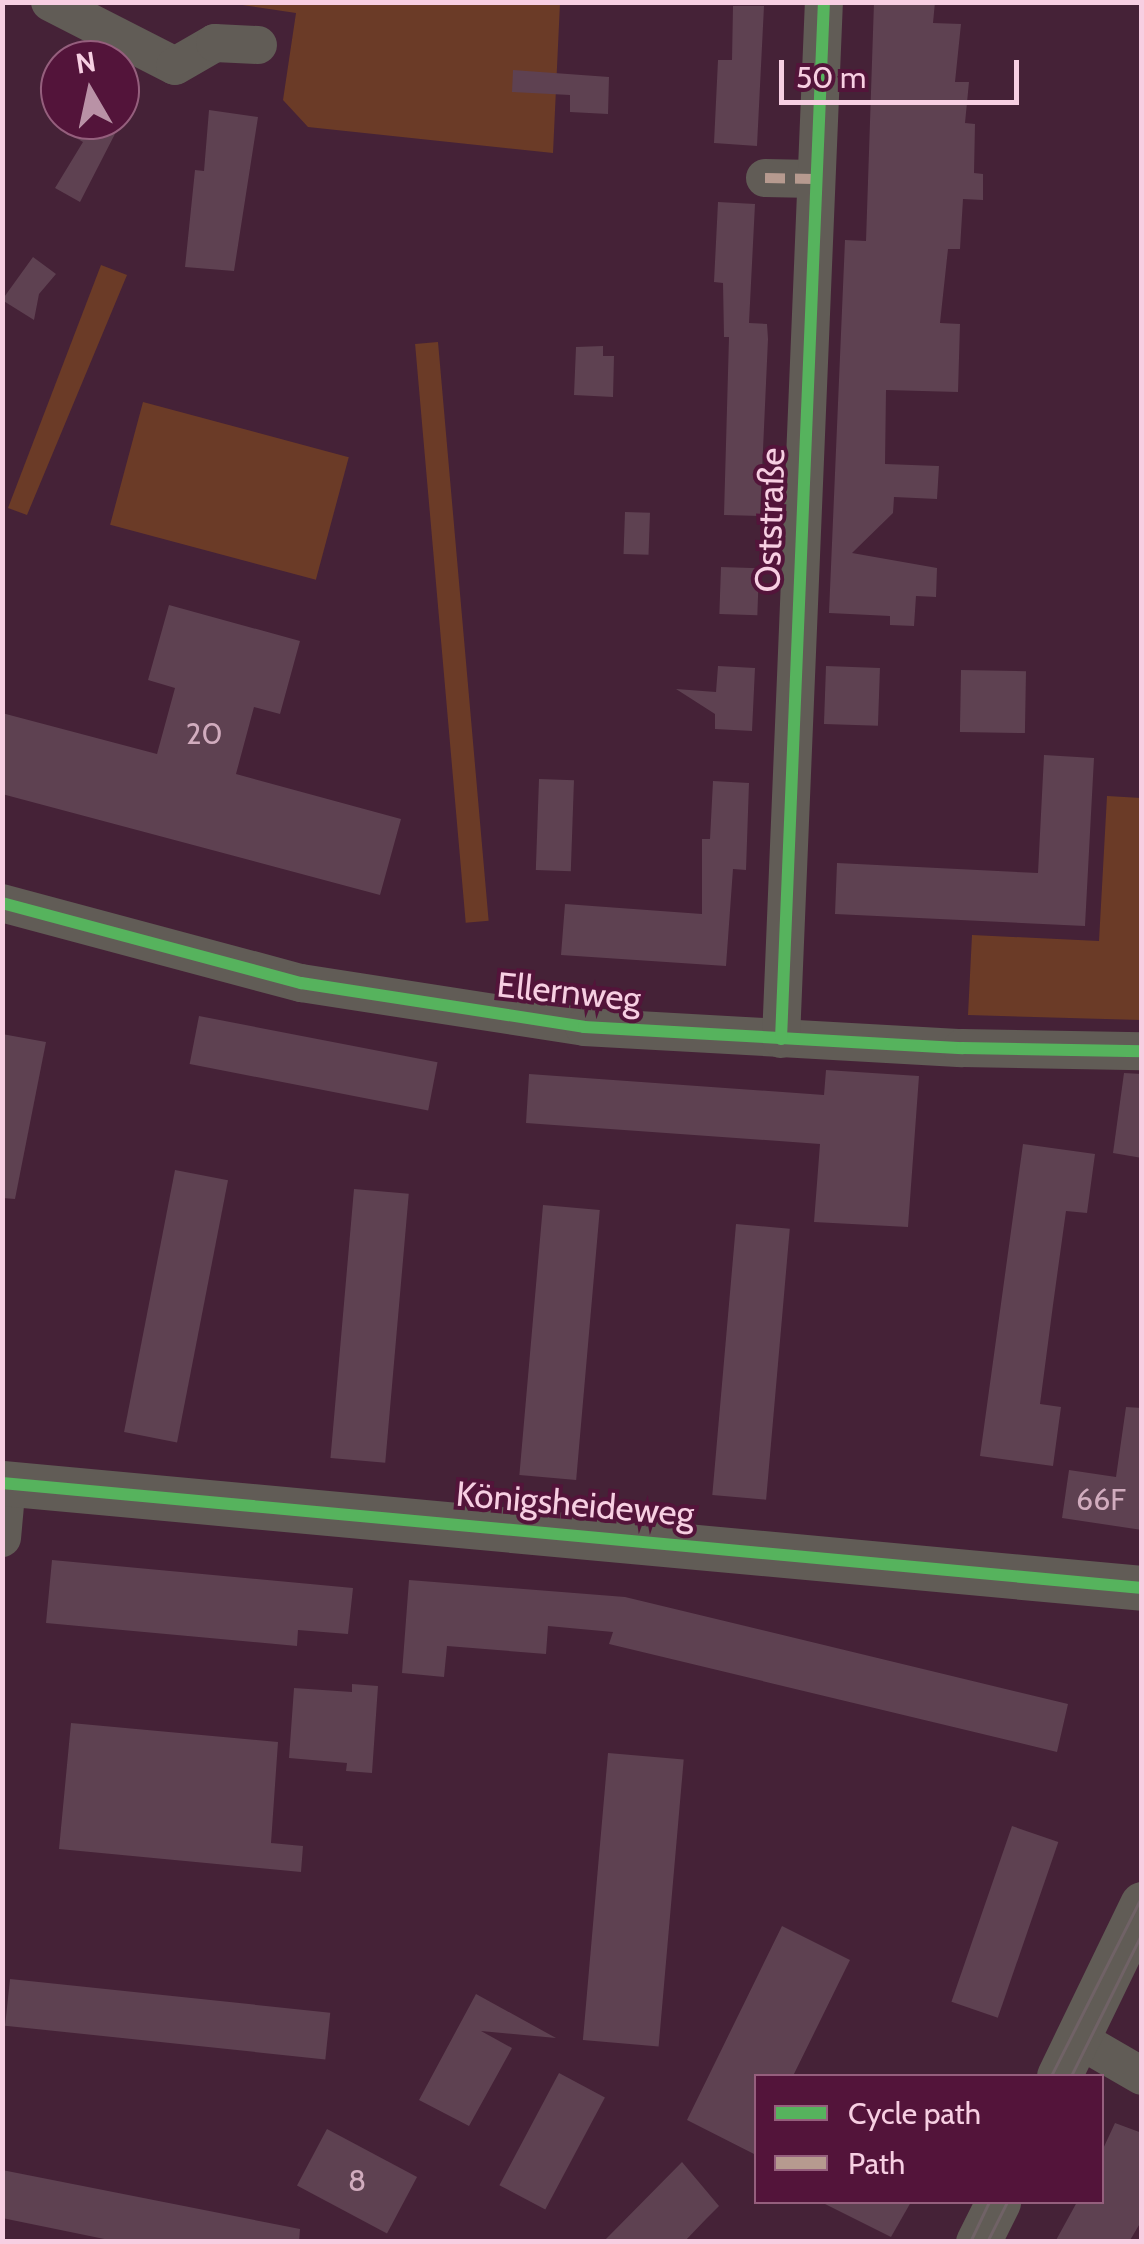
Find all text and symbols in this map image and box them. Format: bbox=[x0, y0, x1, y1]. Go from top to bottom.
north arrow bbox=[40, 40, 140, 140]
scale bar bbox=[784, 40, 1024, 102]
text: N bbox=[73, 44, 98, 81]
text: 50 m bbox=[796, 59, 866, 96]
street label: Oststraße bbox=[746, 447, 794, 593]
house number: 20 bbox=[186, 716, 222, 752]
street label: Ellernweg bbox=[495, 964, 643, 1020]
street label: Königsheideweg bbox=[454, 1473, 696, 1535]
house number: 66F bbox=[1076, 1482, 1126, 1518]
legend bbox=[754, 2074, 1104, 2204]
text: Cycle path bbox=[848, 2095, 981, 2132]
text: Path bbox=[848, 2145, 905, 2182]
house number: 8 bbox=[348, 2163, 366, 2199]

